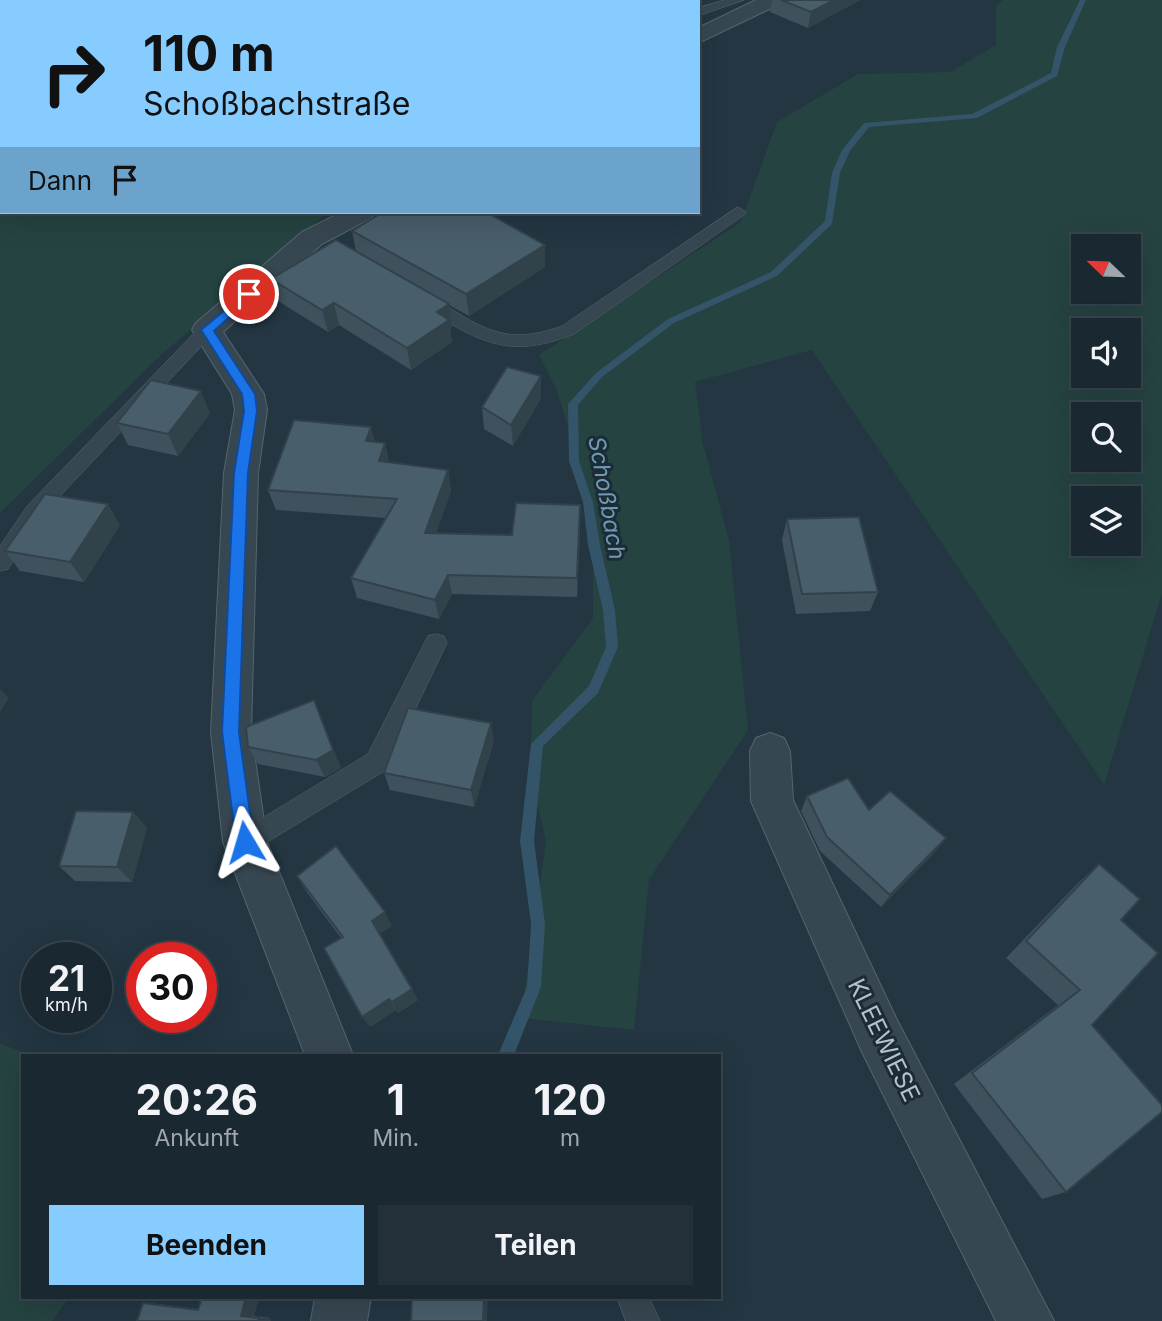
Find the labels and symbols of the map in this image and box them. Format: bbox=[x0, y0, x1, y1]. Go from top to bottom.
north arrow bbox=[1071, 234, 1141, 304]
pin bbox=[219, 264, 279, 324]
water label: Schoßbach bbox=[582, 434, 632, 562]
position arrow bbox=[208, 805, 282, 879]
speed limit sign: 30 bbox=[126, 942, 217, 1033]
street label: KLEEWIESE bbox=[842, 974, 926, 1106]

